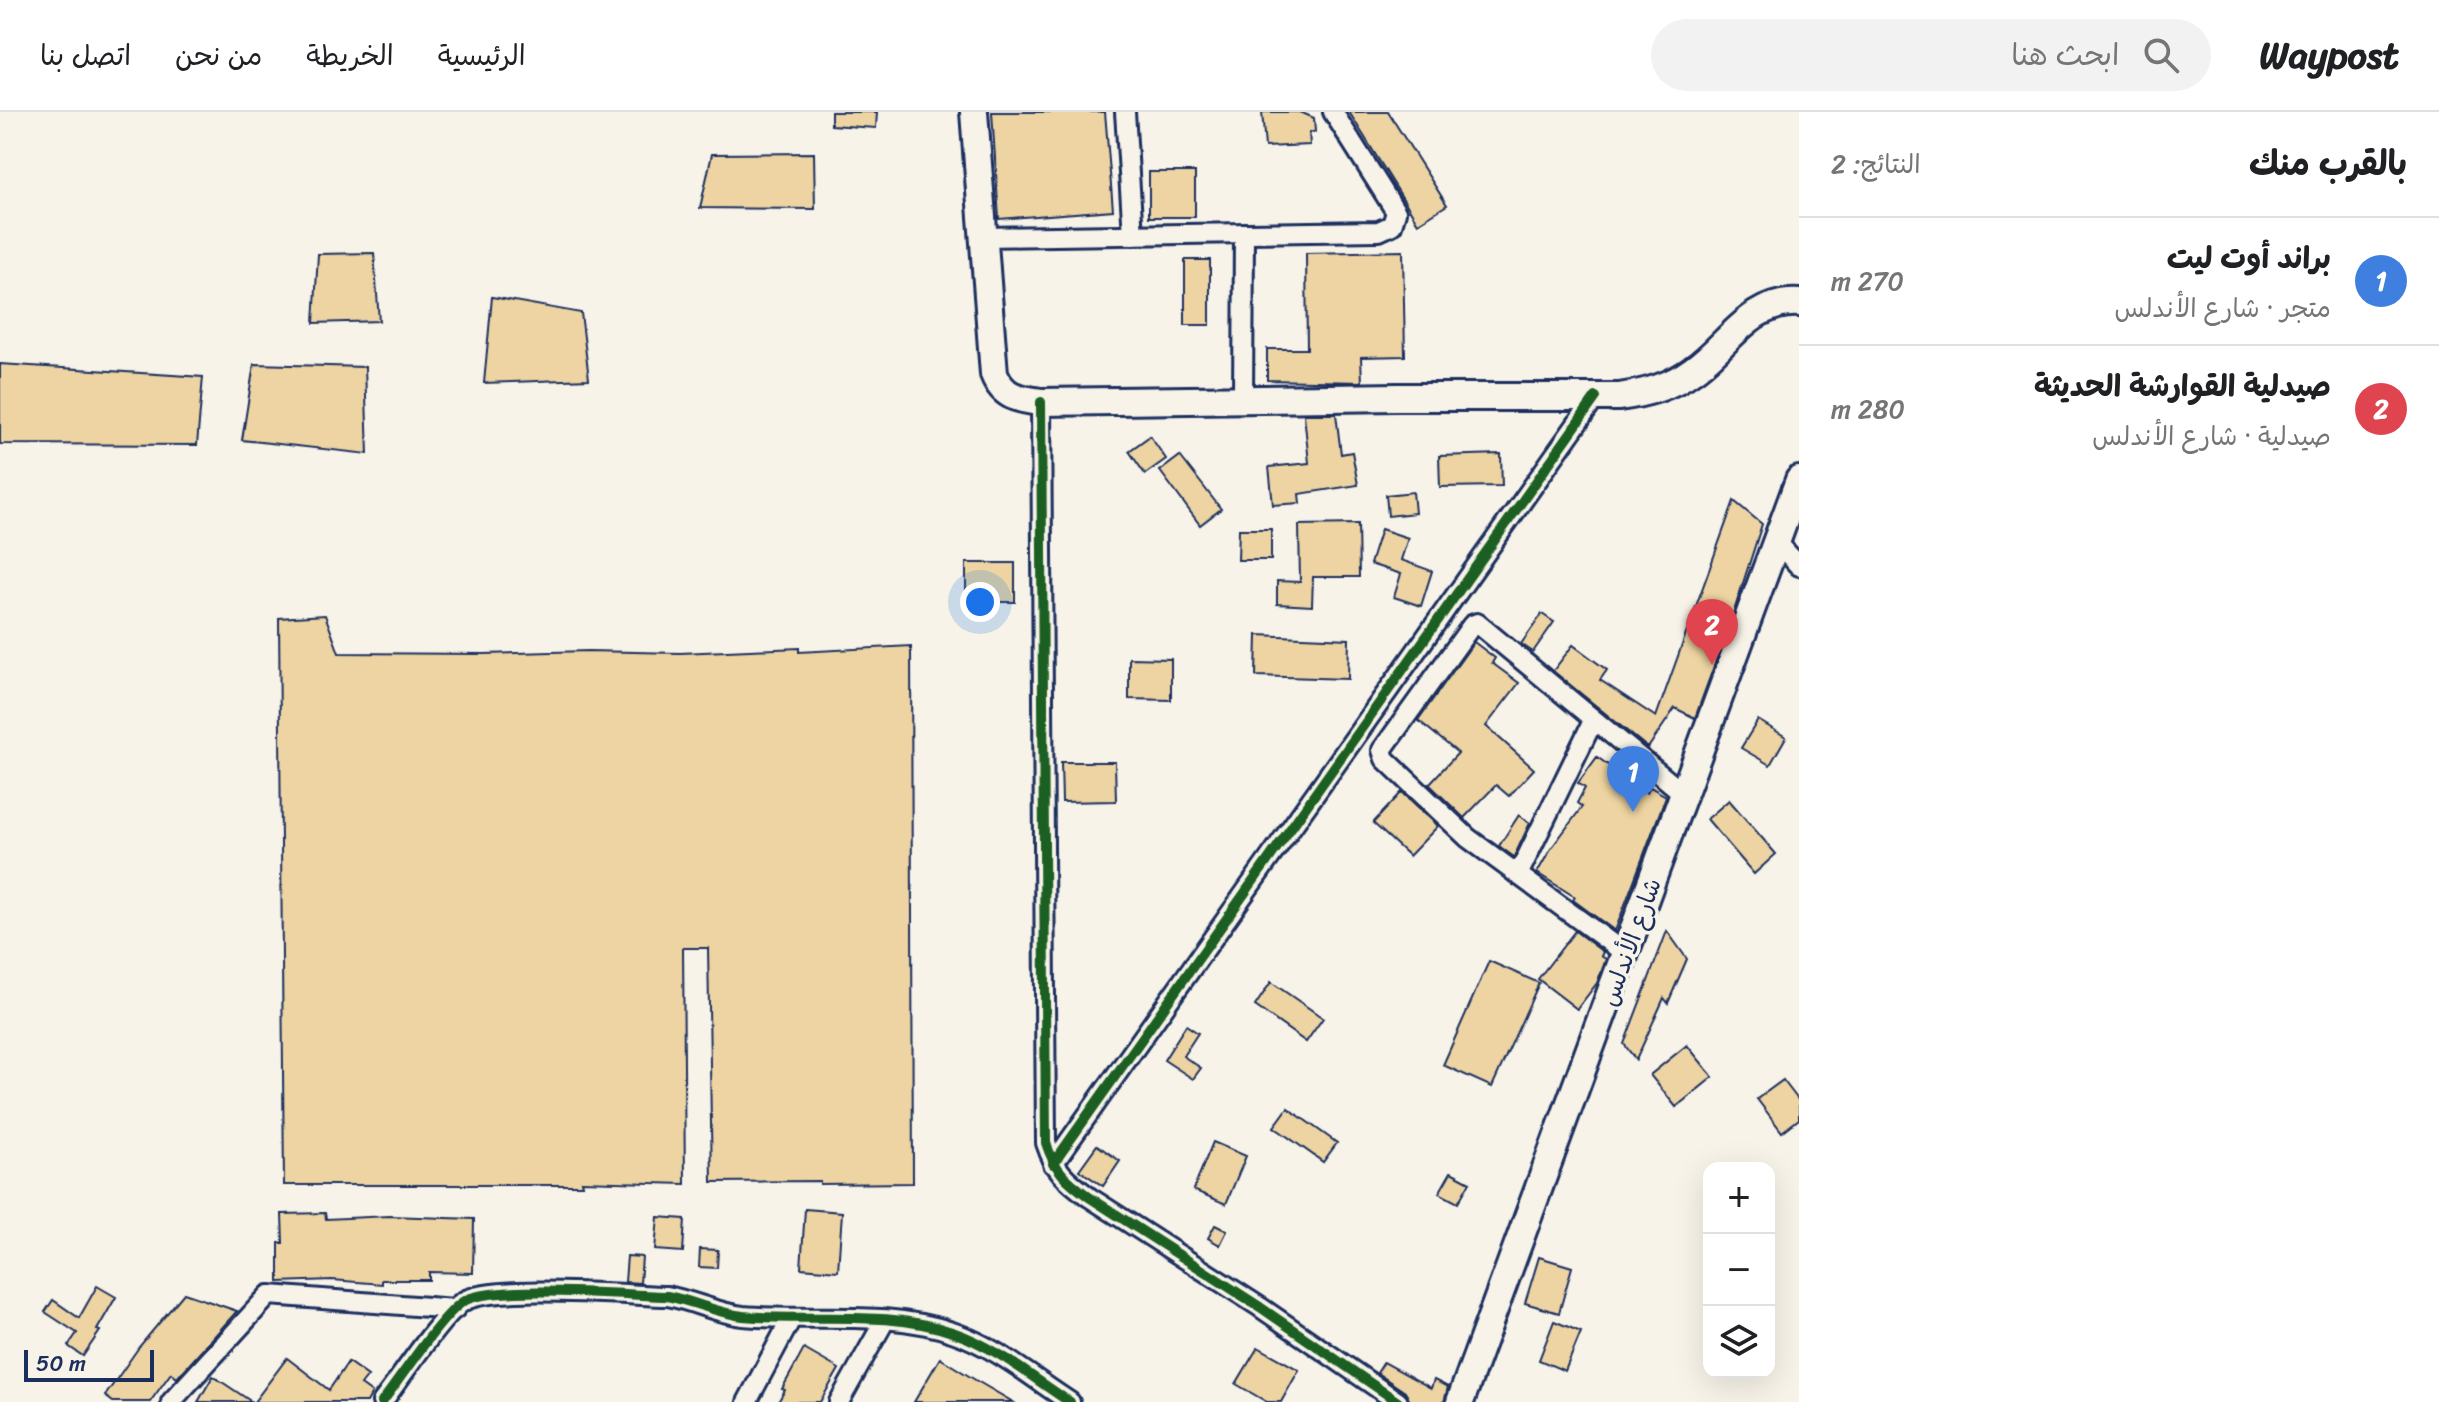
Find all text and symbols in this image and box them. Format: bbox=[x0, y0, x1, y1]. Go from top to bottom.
search box bbox=[1651, 19, 2211, 91]
text: Waypost bbox=[2259, 22, 2399, 89]
text: ابحث هنا bbox=[2011, 28, 2119, 82]
text: اتصل بنا bbox=[40, 31, 131, 80]
text: من نحن bbox=[175, 31, 262, 80]
text: الخريطة bbox=[306, 31, 394, 80]
text: الرئيسية bbox=[438, 31, 526, 80]
icon: search bbox=[2139, 33, 2183, 77]
text: بالقرب منك bbox=[2249, 134, 2407, 194]
text: النتائج: 2 bbox=[1831, 141, 1921, 187]
text: براند أوت ليت bbox=[2167, 231, 2331, 285]
text: 270 m bbox=[1831, 258, 1904, 304]
text: 1 bbox=[2375, 258, 2387, 304]
text: متجر · شارع الأندلس bbox=[2114, 285, 2331, 331]
text: صيدلية القوارشة الحديثة bbox=[2034, 359, 2331, 413]
text: 280 m bbox=[1831, 386, 1905, 432]
text: 2 bbox=[2374, 386, 2389, 432]
text: صيدلية · شارع الأندلس bbox=[2092, 413, 2331, 459]
your location bbox=[960, 582, 1000, 622]
pin: 2 bbox=[1686, 599, 1738, 665]
pin: 1 bbox=[1607, 746, 1659, 812]
street label: شارع الأندلس bbox=[1588, 872, 1674, 1012]
map controls bbox=[1703, 1162, 1775, 1378]
button: + bbox=[1703, 1162, 1775, 1234]
button: − bbox=[1703, 1234, 1775, 1306]
button: layers bbox=[1703, 1306, 1775, 1378]
text: 50 m bbox=[36, 1344, 86, 1383]
scale bar bbox=[24, 1346, 154, 1382]

